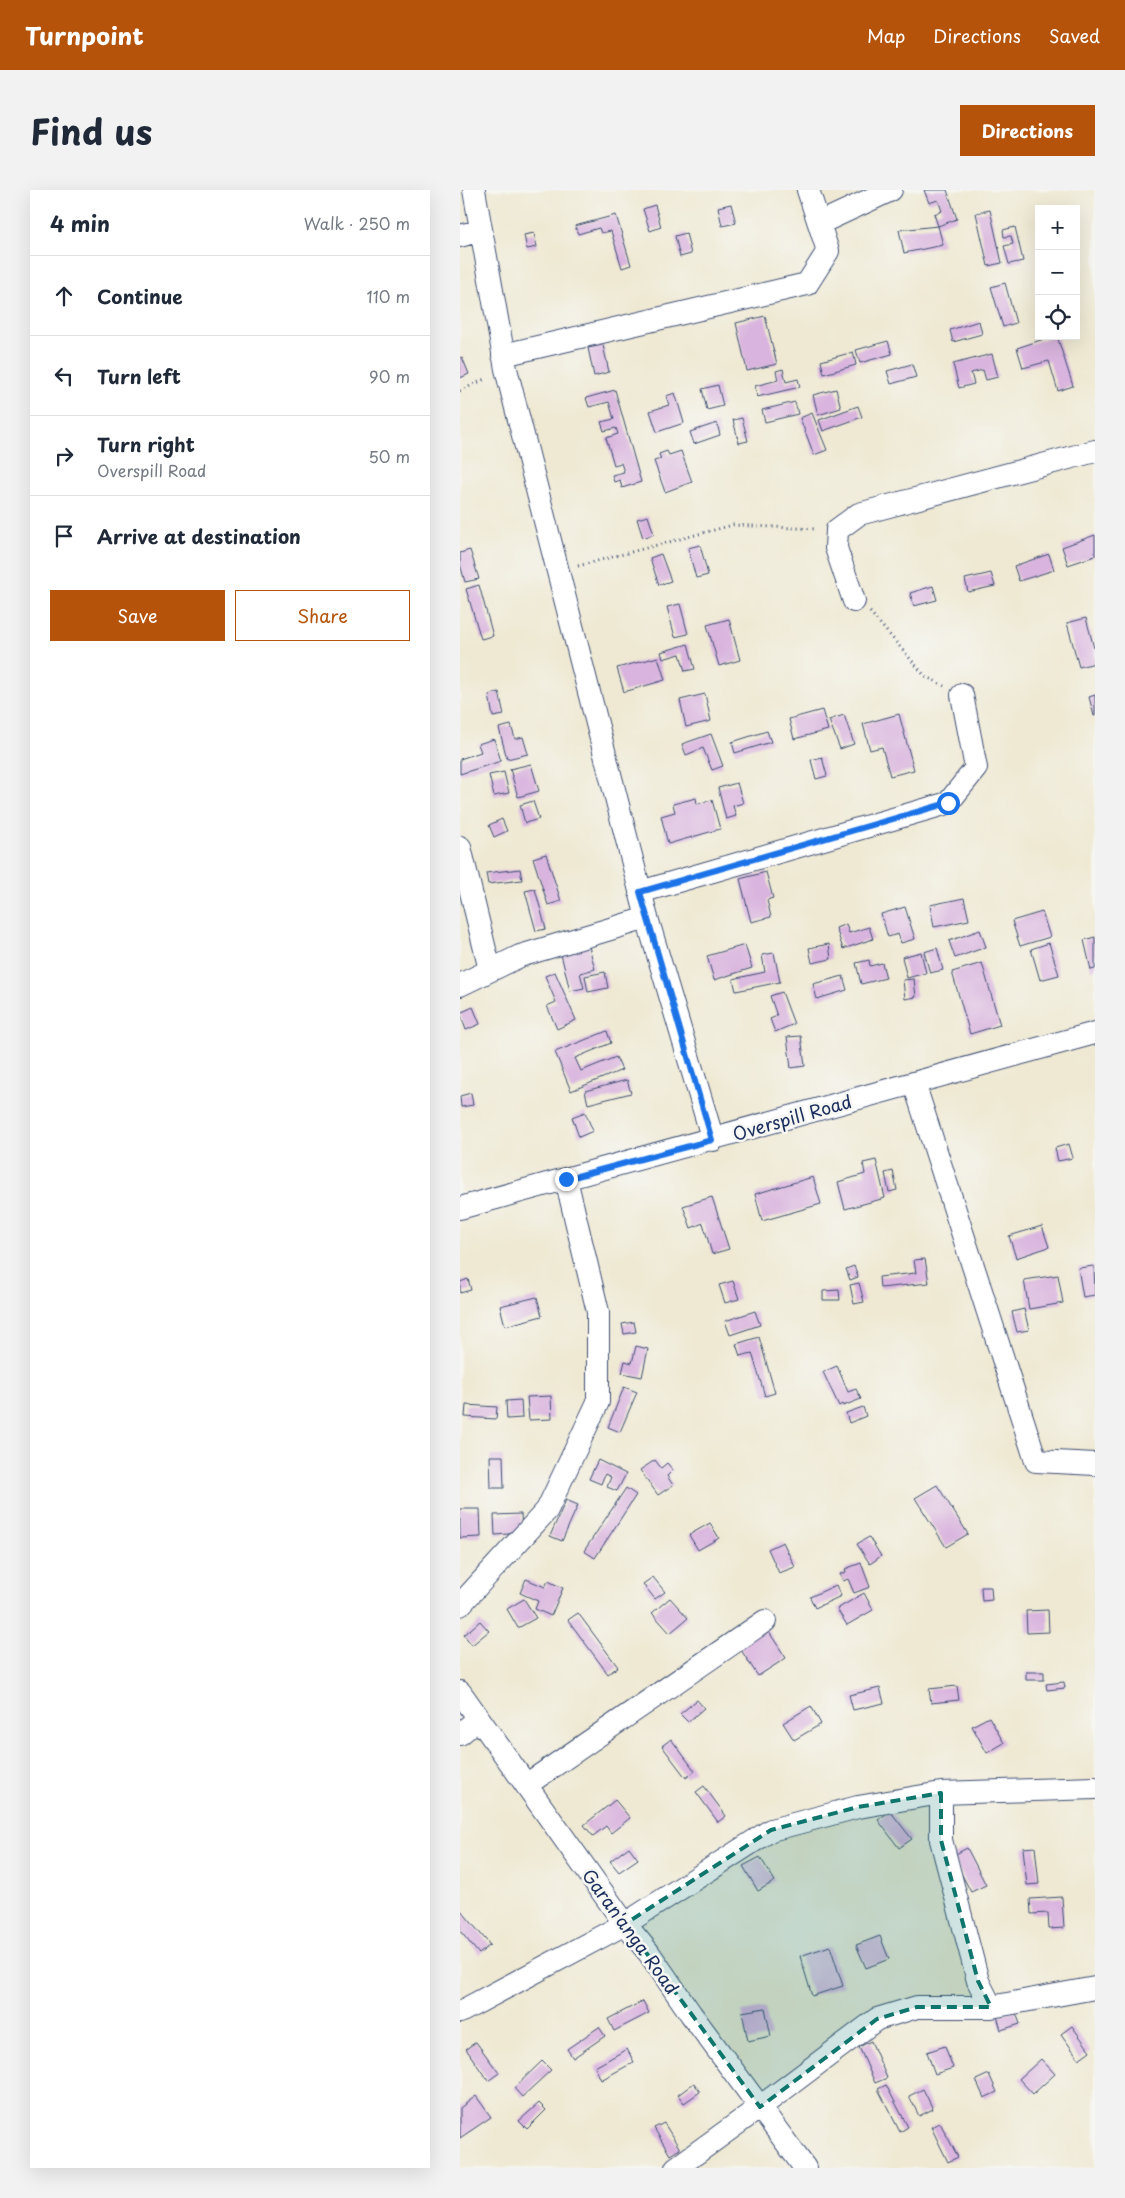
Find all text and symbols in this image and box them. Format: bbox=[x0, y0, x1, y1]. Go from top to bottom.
text: Turnpoint bbox=[25, 17, 144, 53]
text: Map bbox=[867, 22, 905, 49]
text: Directions bbox=[933, 22, 1021, 49]
text: Saved bbox=[1049, 22, 1100, 49]
text: Find us bbox=[30, 104, 152, 157]
button: Directions bbox=[960, 105, 1095, 156]
map controls bbox=[1035, 205, 1080, 340]
button: + bbox=[1035, 205, 1080, 250]
text: 4 min bbox=[50, 207, 110, 239]
text: Walk · 250 m bbox=[304, 211, 410, 235]
button: − bbox=[1035, 250, 1080, 295]
icon: ahead bbox=[50, 282, 78, 310]
text: Continue bbox=[97, 282, 183, 310]
text: 110 m bbox=[367, 284, 410, 308]
button: locate bbox=[1035, 295, 1080, 340]
icon: left bbox=[50, 362, 78, 390]
text: Turn left bbox=[97, 362, 181, 390]
text: 90 m bbox=[369, 364, 410, 388]
text: Turn right bbox=[97, 430, 195, 458]
icon: right bbox=[50, 442, 78, 470]
text: 50 m bbox=[369, 444, 410, 468]
text: Overspill Road bbox=[97, 458, 206, 482]
icon: arrive bbox=[50, 522, 78, 550]
text: Arrive at destination bbox=[97, 522, 301, 550]
button: Save bbox=[50, 590, 225, 641]
button: Share bbox=[235, 590, 410, 641]
route start bbox=[937, 792, 960, 815]
street label: Overspill Road bbox=[729, 1087, 855, 1147]
route end bbox=[555, 1168, 578, 1191]
street label: Garan'anga Road bbox=[576, 1863, 686, 1999]

